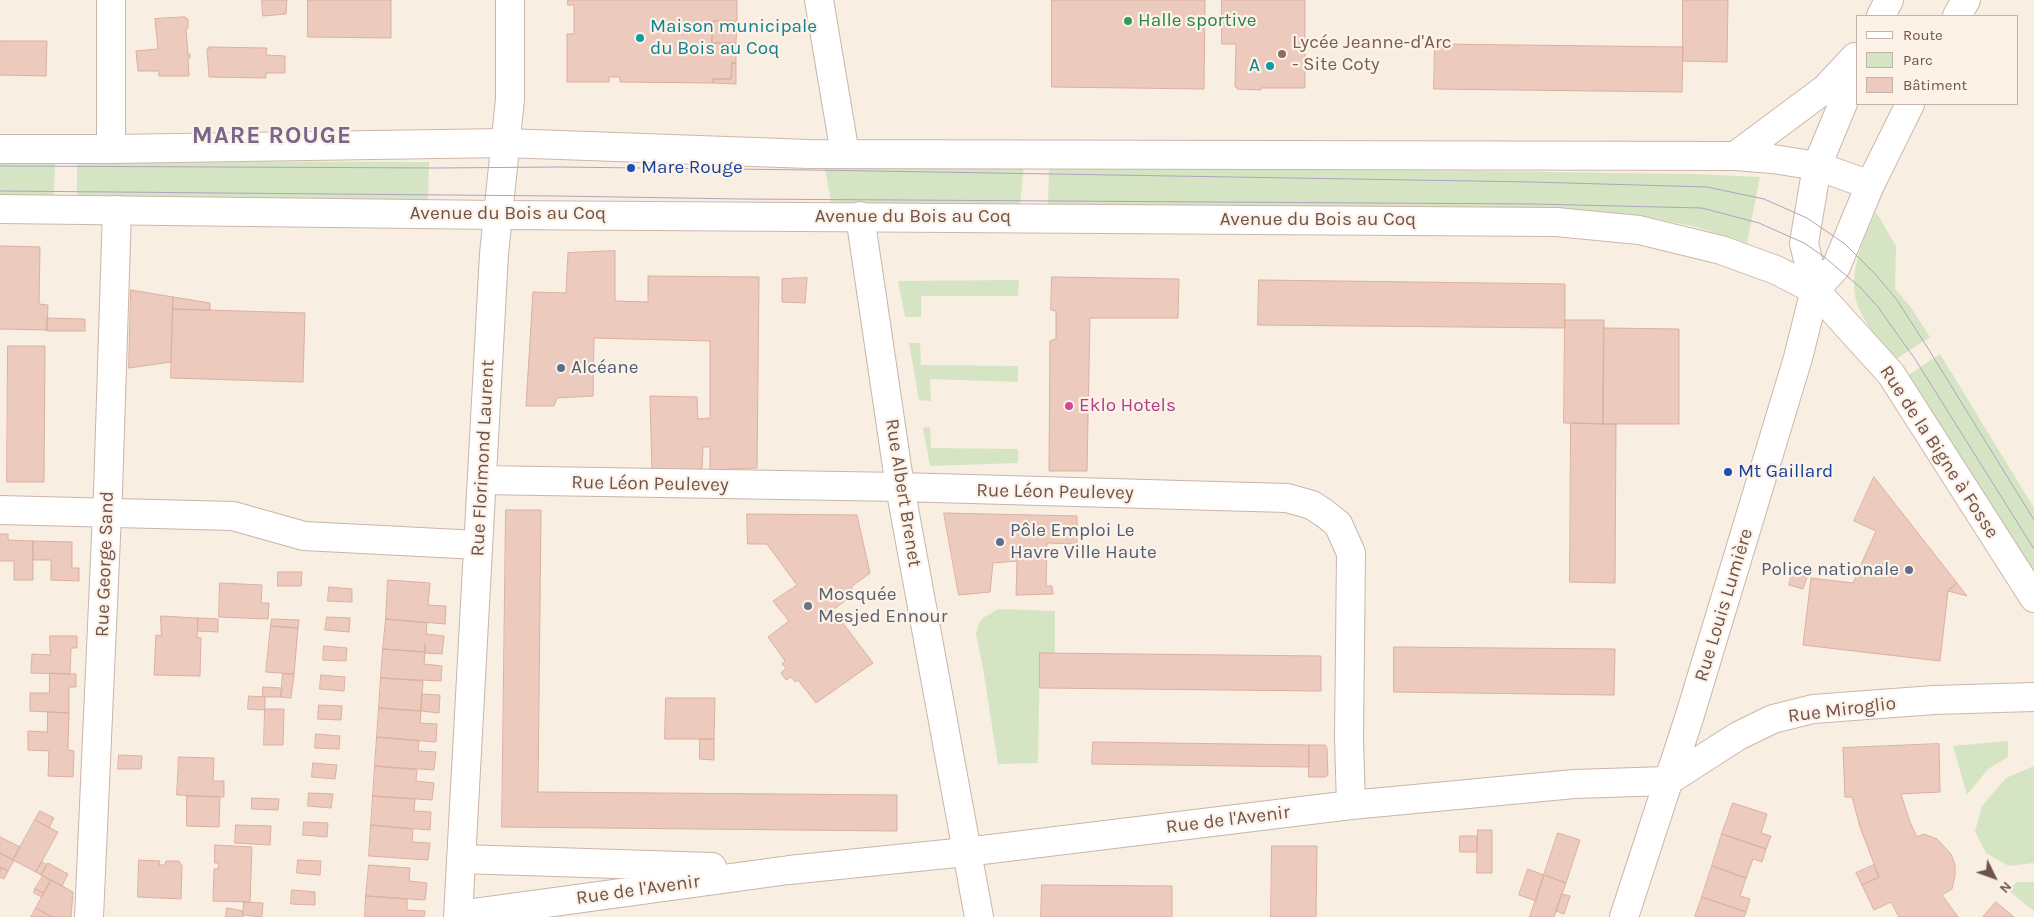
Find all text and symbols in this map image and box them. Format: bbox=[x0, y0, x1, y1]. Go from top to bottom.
place label: Halle sportive bbox=[1138, 10, 1257, 32]
marker: Halle sportive bbox=[1122, 15, 1134, 27]
legend bbox=[1856, 15, 2019, 105]
place label: Maison municipale du Bois au Coq bbox=[650, 16, 817, 60]
text: Route bbox=[1903, 26, 1943, 44]
marker: Maison municipale du Bois au Coq bbox=[634, 32, 646, 44]
place label: Lycée Jeanne-d'Arc - Site Coty bbox=[1292, 32, 1452, 76]
marker: Lycée Jeanne-d'Arc - Site Coty bbox=[1276, 48, 1288, 60]
text: Parc bbox=[1903, 51, 1933, 69]
place label: A bbox=[1249, 55, 1260, 77]
marker: A bbox=[1264, 60, 1276, 72]
text: Bâtiment bbox=[1903, 76, 1967, 94]
district label: MARE ROUGE bbox=[191, 122, 353, 150]
place label: Mare Rouge bbox=[641, 157, 743, 179]
marker: Mare Rouge bbox=[625, 162, 637, 174]
street label: Avenue du Bois au Coq bbox=[410, 203, 606, 225]
street label: Avenue du Bois au Coq bbox=[815, 206, 1011, 228]
street label: Avenue du Bois au Coq bbox=[1220, 209, 1416, 231]
place label: Alcéane bbox=[571, 357, 638, 379]
street label: Rue Florimond Laurent bbox=[466, 359, 500, 557]
street label: Rue de la Bigne à Fosse bbox=[1875, 361, 2003, 543]
marker: Alcéane bbox=[555, 362, 567, 374]
place label: Eklo Hotels bbox=[1079, 395, 1176, 417]
marker: Eklo Hotels bbox=[1063, 400, 1075, 412]
street label: Rue Albert Brenet bbox=[880, 417, 926, 569]
place label: Mt Gaillard bbox=[1738, 461, 1833, 483]
marker: Mt Gaillard bbox=[1722, 466, 1734, 478]
street label: Rue Léon Peulevey bbox=[571, 471, 729, 497]
street label: Rue Léon Peulevey bbox=[976, 479, 1134, 505]
street label: Rue George Sand bbox=[91, 491, 119, 637]
place label: Pôle Emploi Le Havre Ville Haute bbox=[1010, 520, 1157, 564]
street label: Rue Louis Lumière bbox=[1690, 526, 1758, 684]
marker: Pôle Emploi Le Havre Ville Haute bbox=[994, 536, 1006, 548]
place label: Police nationale bbox=[1761, 559, 1899, 581]
marker: Police nationale bbox=[1903, 564, 1915, 576]
place label: Mosquée Mesjed Ennour bbox=[818, 584, 948, 628]
marker: Mosquée Mesjed Ennour bbox=[802, 600, 814, 612]
street label: Rue Miroglio bbox=[1787, 692, 1897, 728]
street label: Rue de l'Avenir bbox=[1165, 801, 1291, 839]
north arrow bbox=[1969, 852, 2019, 902]
street label: Rue de l'Avenir bbox=[575, 870, 701, 910]
text: N bbox=[1996, 878, 2015, 897]

